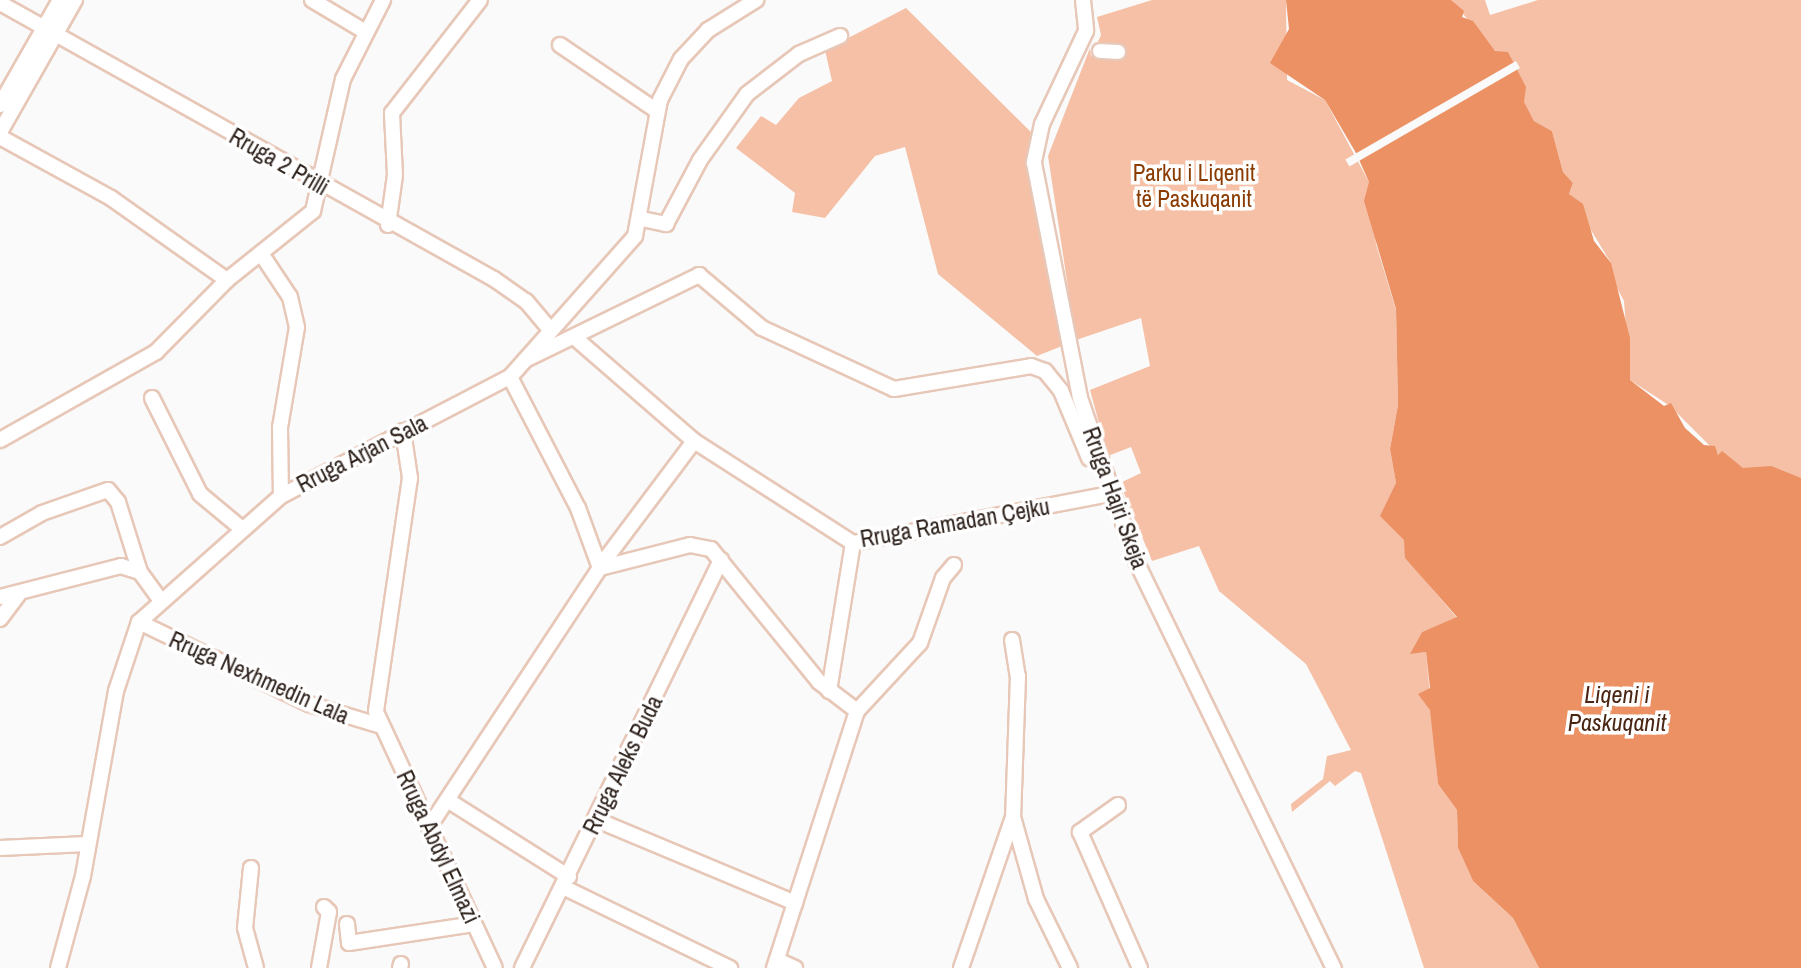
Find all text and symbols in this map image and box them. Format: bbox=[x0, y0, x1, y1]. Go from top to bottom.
street label: Rruga 2 Prilli bbox=[224, 123, 334, 201]
park label: Parku i Liqenit të Paskuqanit bbox=[1133, 159, 1255, 213]
street label: Rruga Arjan Sala bbox=[292, 409, 432, 499]
street label: Rruga Hajri Skeja bbox=[1077, 423, 1153, 573]
street label: Rruga Ramadan Çejku bbox=[858, 493, 1052, 553]
street label: Rruga Nexhmedin Lala bbox=[165, 626, 353, 730]
water label: Liqeni i Paskuqanit bbox=[1568, 681, 1666, 737]
street label: Rruga Aleks Buda bbox=[577, 691, 669, 839]
street label: Rruga Abdyl Elmazi bbox=[390, 766, 486, 928]

